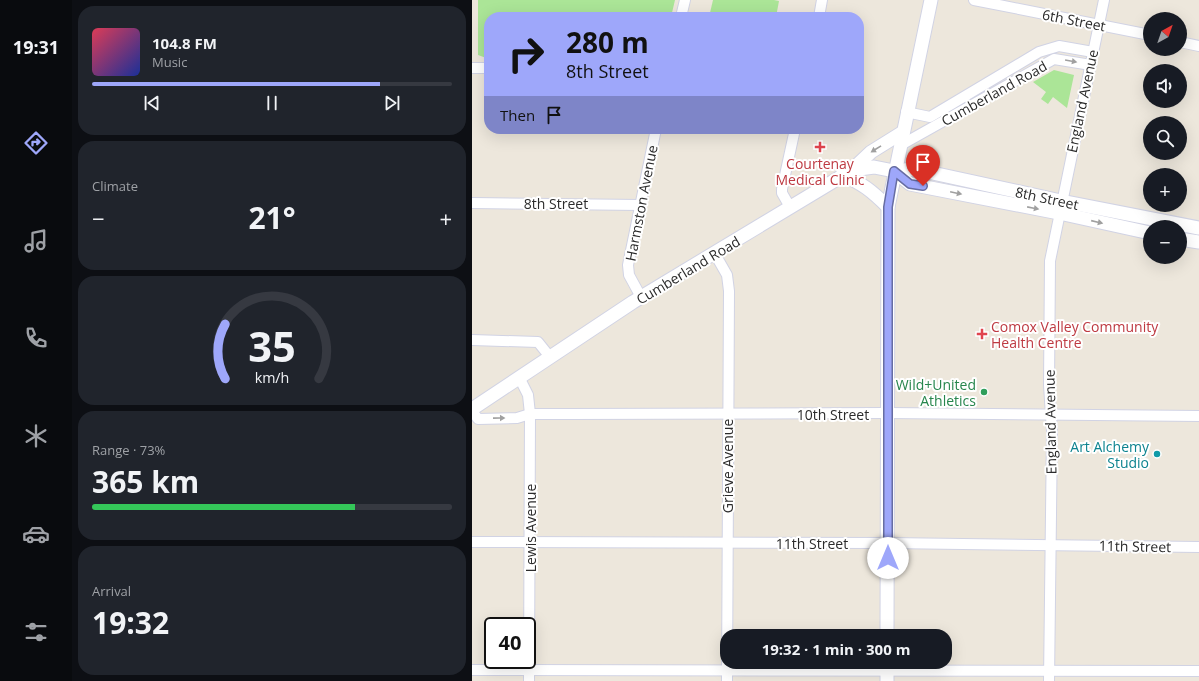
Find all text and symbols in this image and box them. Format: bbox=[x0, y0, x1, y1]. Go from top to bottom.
street label: 6th Street bbox=[1041, 5, 1107, 35]
north arrow bbox=[1143, 12, 1187, 56]
map controls bbox=[1143, 12, 1187, 264]
text: 280 m bbox=[566, 23, 649, 61]
icon: right bbox=[500, 28, 552, 80]
text: 104.8 FM bbox=[152, 33, 217, 53]
text: 19:31 bbox=[13, 35, 59, 59]
street label: England Avenue bbox=[1062, 48, 1102, 154]
text: Music bbox=[152, 53, 187, 71]
street label: Cumberland Road bbox=[938, 56, 1050, 130]
one-way arrow bbox=[1065, 58, 1077, 64]
text: 8th Street bbox=[566, 59, 649, 83]
button: sound bbox=[1143, 64, 1187, 108]
icon: previous bbox=[141, 92, 163, 114]
icon: pause bbox=[261, 92, 283, 114]
icon: next bbox=[381, 92, 403, 114]
icon: arrive bbox=[543, 104, 565, 126]
text: Then bbox=[500, 105, 535, 125]
button: search bbox=[1143, 116, 1187, 160]
icon: directions bbox=[22, 129, 50, 157]
marker: Courtenay Medical Clinic bbox=[814, 141, 826, 153]
street label: Harmston Avenue bbox=[620, 143, 662, 263]
one-way arrow bbox=[871, 145, 881, 153]
pin bbox=[906, 145, 940, 186]
icon: arrive bbox=[912, 151, 934, 173]
place label: Courtenay Medical Clinic bbox=[776, 154, 865, 189]
button: + bbox=[1143, 168, 1187, 212]
text: Climate bbox=[92, 177, 138, 195]
street label: 8th Street bbox=[1014, 182, 1080, 214]
one-way arrow bbox=[950, 191, 962, 197]
street label: 8th Street bbox=[524, 194, 588, 213]
text: 21° bbox=[248, 197, 296, 238]
text: − bbox=[92, 203, 105, 233]
text: + bbox=[439, 203, 452, 233]
one-way arrow bbox=[1027, 205, 1039, 211]
one-way arrow bbox=[1091, 219, 1103, 225]
button: − bbox=[1143, 220, 1187, 264]
icon: music bbox=[22, 227, 50, 255]
street label: Cumberland Road bbox=[633, 231, 743, 309]
text: 35 bbox=[248, 317, 296, 373]
place label: Comox Valley Community Health Centre bbox=[991, 317, 1159, 352]
icon: phone bbox=[22, 324, 50, 352]
marker: Comox Valley Community Health Centre bbox=[976, 328, 988, 340]
text: km/h bbox=[255, 367, 289, 386]
street label: England Avenue bbox=[1040, 369, 1060, 475]
place label: Wild+United Athletics bbox=[896, 375, 976, 410]
marker: Wild+United Athletics bbox=[979, 387, 989, 397]
street label: 10th Street bbox=[797, 405, 869, 424]
one-way arrow bbox=[493, 415, 506, 421]
street label: Grieve Avenue bbox=[718, 419, 737, 513]
icon: climate bbox=[22, 422, 50, 450]
place label: Art Alchemy Studio bbox=[1070, 437, 1150, 472]
text: Range · 73% bbox=[92, 441, 165, 459]
marker: Art Alchemy Studio bbox=[1152, 449, 1162, 459]
text: 365 km bbox=[92, 461, 199, 502]
street label: Lewis Avenue bbox=[521, 484, 540, 572]
icon: car bbox=[22, 520, 50, 548]
street label: 11th Street bbox=[776, 534, 848, 553]
street label: 11th Street bbox=[1099, 536, 1171, 556]
position arrow bbox=[867, 537, 909, 579]
text: Arrival bbox=[92, 582, 131, 600]
text: 19:32 bbox=[92, 602, 169, 643]
speed limit sign: 40 bbox=[484, 617, 536, 669]
icon: filters bbox=[22, 618, 50, 646]
text: 19:32 · 1 min · 300 m bbox=[762, 639, 910, 659]

